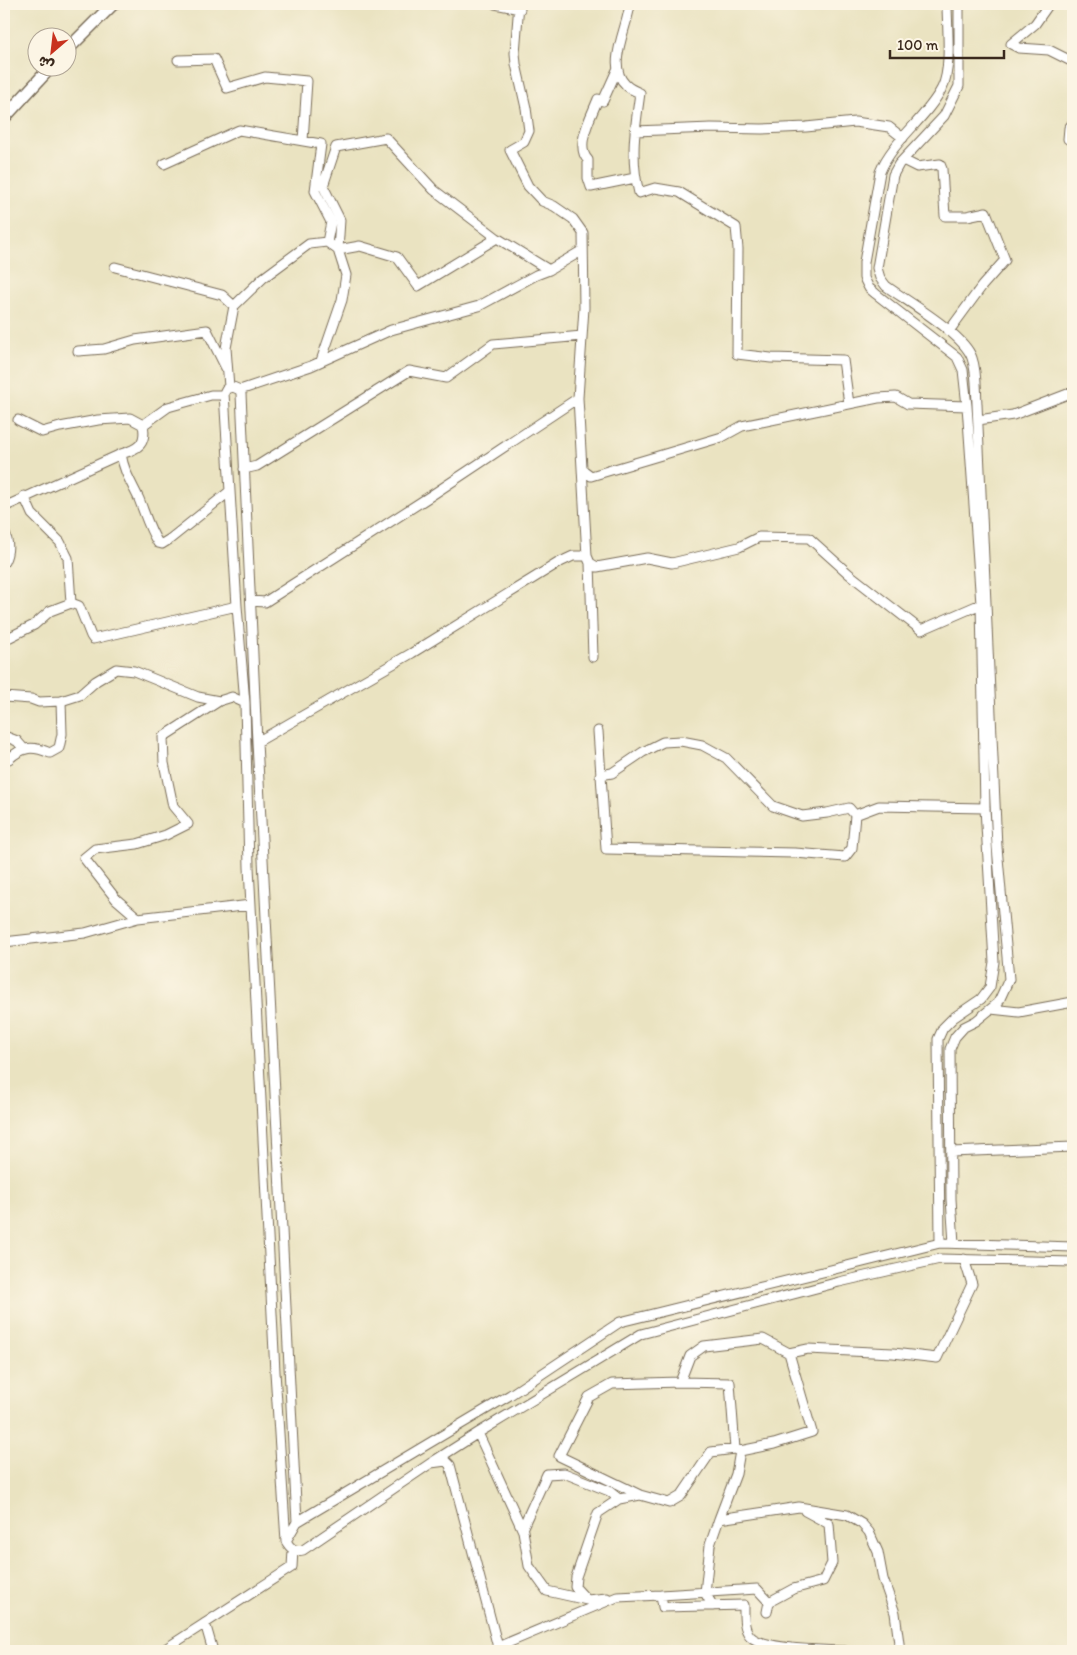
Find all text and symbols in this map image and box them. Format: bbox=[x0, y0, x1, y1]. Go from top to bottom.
north arrow bbox=[28, 28, 78, 78]
scale bar bbox=[890, 28, 1003, 60]
text: 100 m bbox=[897, 36, 939, 54]
text: ش bbox=[35, 52, 57, 74]

